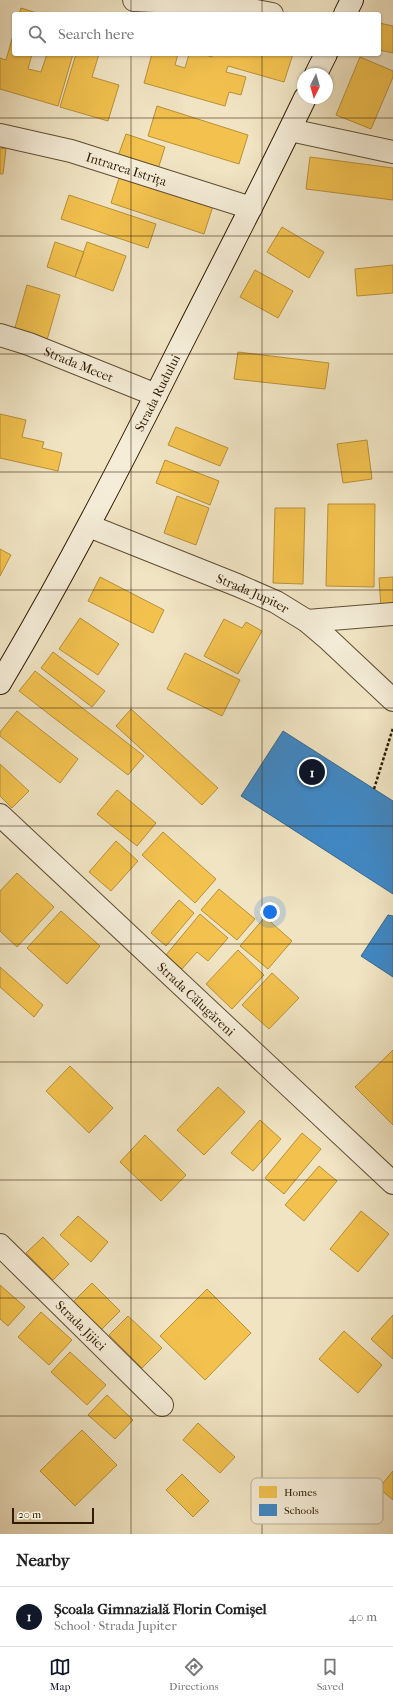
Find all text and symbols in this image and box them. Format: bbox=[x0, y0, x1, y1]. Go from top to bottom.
search box bbox=[12, 12, 381, 56]
icon: search bbox=[26, 23, 48, 45]
text: Search here bbox=[58, 25, 134, 43]
north arrow bbox=[297, 68, 333, 104]
street label: Intrarea Istrița bbox=[84, 149, 170, 189]
street label: Strada Mecet bbox=[42, 344, 116, 385]
street label: Strada Rudului bbox=[132, 352, 183, 434]
street label: Strada Jupiter bbox=[214, 571, 292, 617]
pin: 1 bbox=[299, 757, 325, 787]
your location bbox=[260, 902, 280, 922]
street label: Strada Călugăreni bbox=[154, 959, 238, 1039]
street label: Strada Jijiei bbox=[52, 1297, 109, 1354]
legend bbox=[251, 1478, 383, 1524]
text: Homes bbox=[284, 1486, 317, 1499]
text: Schools bbox=[284, 1504, 319, 1517]
scale bar bbox=[12, 1506, 94, 1525]
text: 20 m bbox=[18, 1508, 41, 1521]
text: Nearby bbox=[16, 1550, 70, 1570]
text: Școala Gimnazială Florin Comișel bbox=[54, 1600, 267, 1618]
text: 1 bbox=[27, 1609, 31, 1624]
text: 40 m bbox=[349, 1609, 377, 1624]
text: School · Strada Jupiter bbox=[54, 1618, 177, 1633]
tab: Map bbox=[49, 1656, 71, 1693]
tab: Directions bbox=[169, 1656, 219, 1693]
tab: Saved bbox=[317, 1656, 344, 1693]

